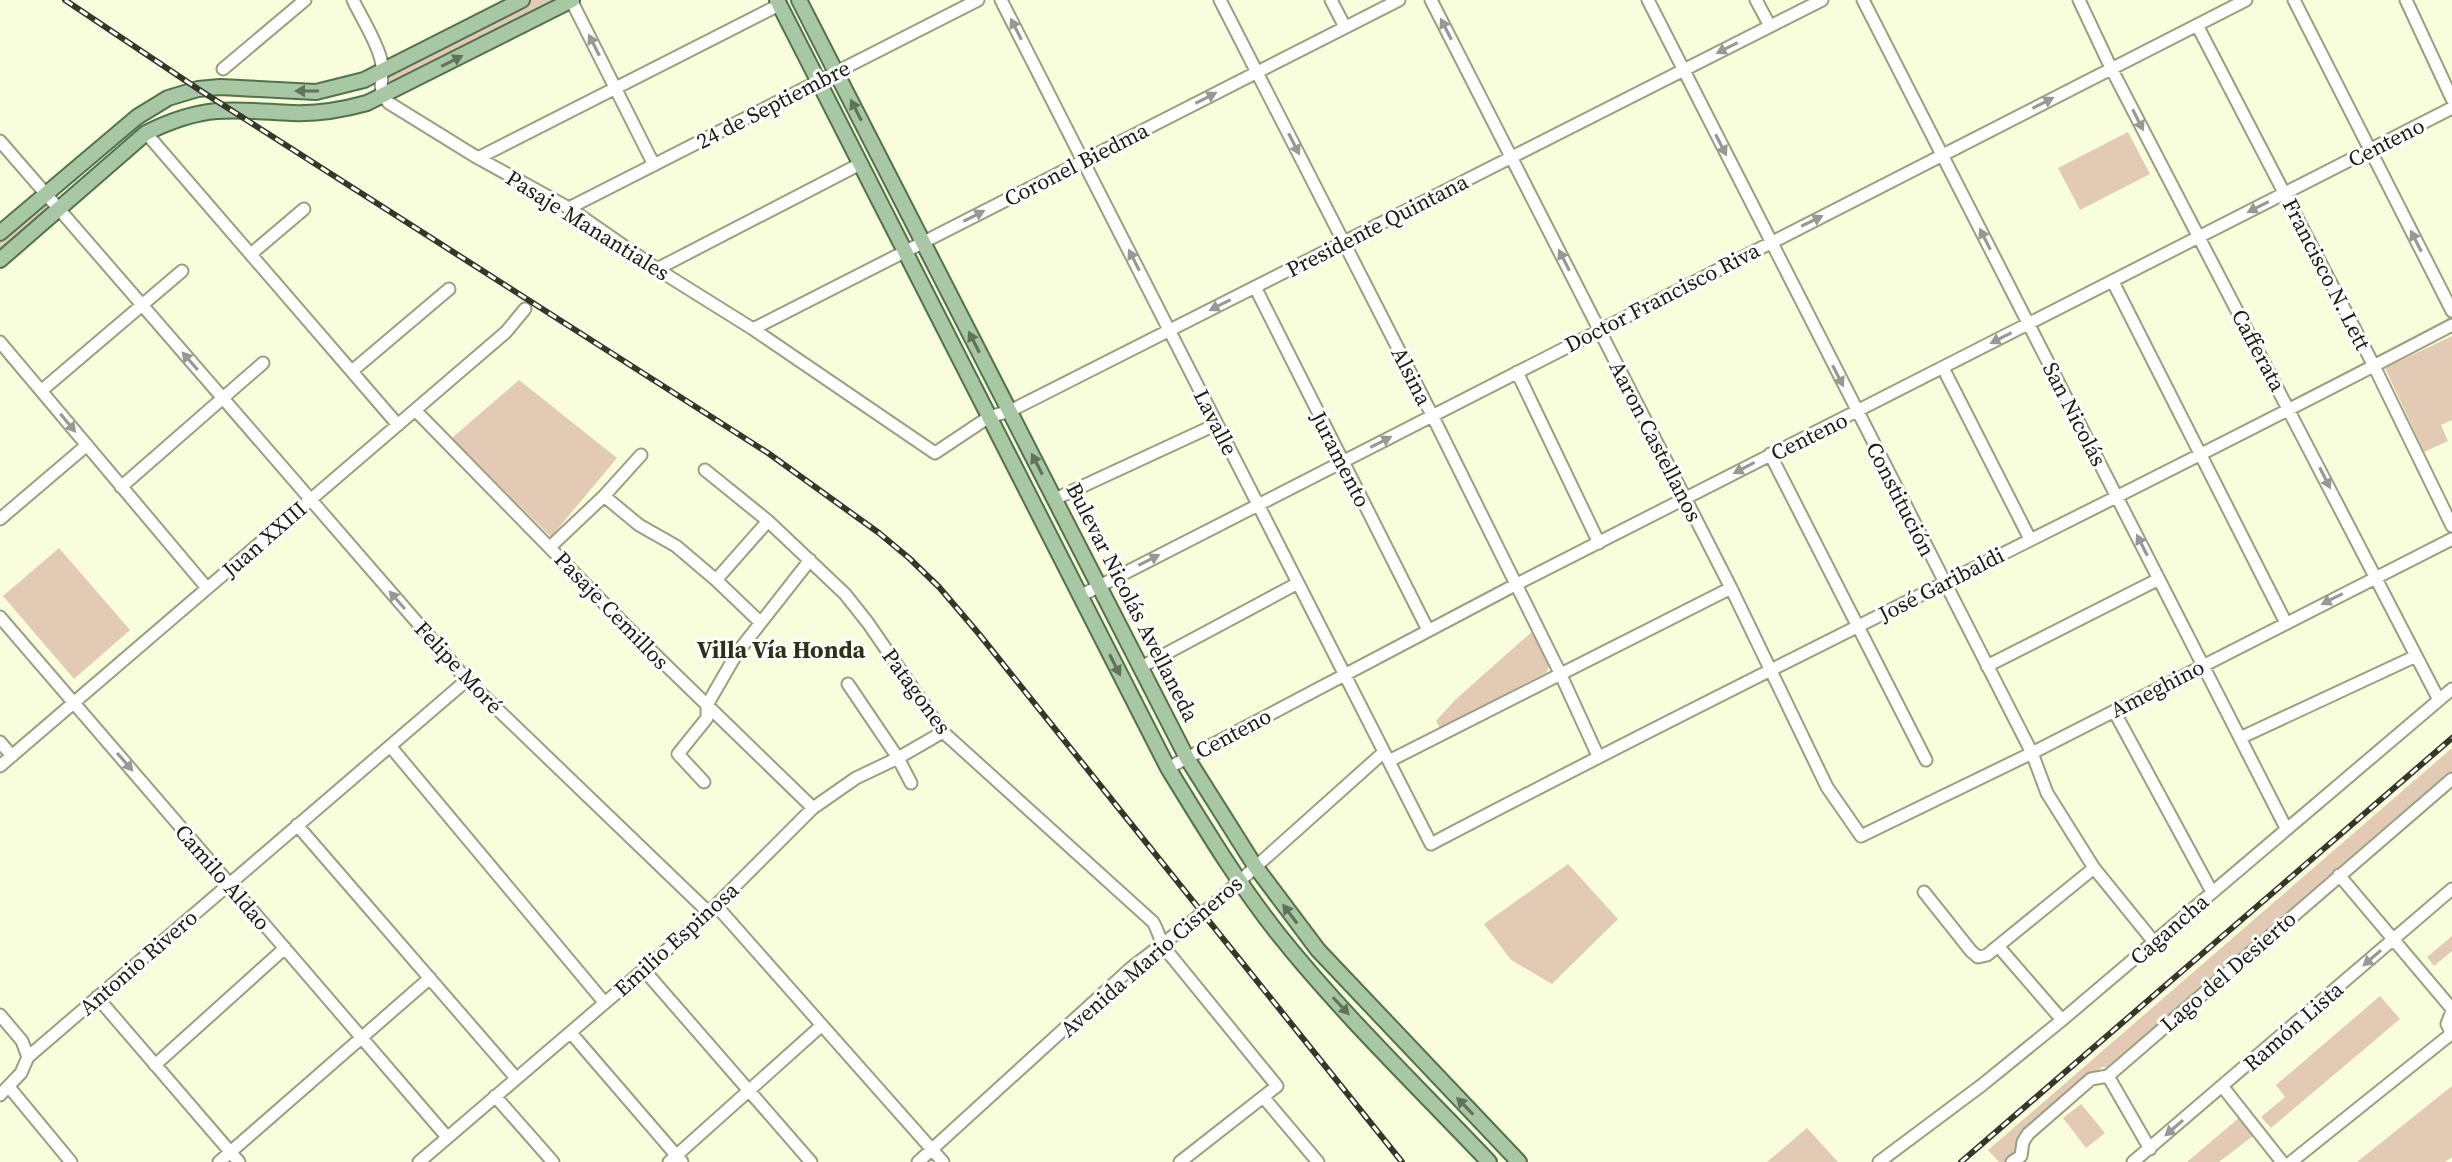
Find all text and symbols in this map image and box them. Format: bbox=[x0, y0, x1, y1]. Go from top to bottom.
one-way arrow bbox=[1009, 17, 1022, 40]
one-way arrow bbox=[1439, 17, 1453, 40]
one-way arrow bbox=[587, 34, 601, 57]
one-way arrow bbox=[1716, 41, 1739, 55]
street label: 24 de Septiembre bbox=[691, 52, 855, 156]
one-way arrow bbox=[441, 54, 464, 68]
one-way arrow bbox=[294, 85, 319, 97]
one-way arrow bbox=[1194, 92, 1217, 105]
one-way arrow bbox=[2032, 97, 2055, 110]
one-way arrow bbox=[849, 99, 862, 122]
one-way arrow bbox=[2131, 109, 2145, 131]
street label: Centeno bbox=[2343, 110, 2429, 174]
street label: Coronel Biedma bbox=[999, 114, 1154, 213]
one-way arrow bbox=[1287, 133, 1300, 156]
one-way arrow bbox=[1714, 133, 1728, 156]
street label: Pasaje Manantiales bbox=[500, 163, 676, 287]
street label: Presidente Quintana bbox=[1281, 166, 1474, 284]
street label: Francisco N. Lett bbox=[2276, 193, 2379, 356]
one-way arrow bbox=[2246, 200, 2269, 214]
one-way arrow bbox=[963, 209, 986, 223]
one-way arrow bbox=[1800, 214, 1823, 228]
one-way arrow bbox=[1978, 228, 1992, 251]
one-way arrow bbox=[2410, 230, 2423, 253]
street label: Doctor Francisco Riva bbox=[1559, 234, 1765, 359]
one-way arrow bbox=[1127, 249, 1140, 272]
one-way arrow bbox=[1557, 249, 1571, 272]
one-way arrow bbox=[1209, 298, 1232, 311]
street label: Cafferata bbox=[2225, 304, 2294, 397]
one-way arrow bbox=[968, 330, 981, 353]
one-way arrow bbox=[1990, 331, 2013, 345]
street label: Alsina bbox=[1385, 342, 1440, 411]
one-way arrow bbox=[182, 351, 199, 371]
street label: Aaron Castellanos bbox=[1602, 355, 1710, 527]
street label: San Nicolás bbox=[2036, 357, 2114, 471]
one-way arrow bbox=[1832, 365, 1845, 388]
street label: Lavalle bbox=[1187, 384, 1245, 460]
street label: Juramento bbox=[1304, 405, 1378, 512]
street label: Centeno bbox=[1766, 405, 1852, 467]
one-way arrow bbox=[59, 413, 76, 433]
one-way arrow bbox=[1369, 435, 1392, 448]
street label: Constitución bbox=[1859, 436, 1943, 562]
one-way arrow bbox=[1030, 453, 1044, 476]
one-way arrow bbox=[1733, 461, 1756, 474]
one-way arrow bbox=[2318, 467, 2332, 490]
street label: Bulevar Nicolás Avellaneda bbox=[1060, 477, 1207, 727]
street label: Juan XXIII bbox=[215, 494, 313, 585]
one-way arrow bbox=[2135, 534, 2149, 557]
street label: José Garibaldi bbox=[1872, 539, 2009, 629]
street label: Pasaje Cemillos bbox=[548, 544, 676, 676]
one-way arrow bbox=[1138, 553, 1161, 567]
one-way arrow bbox=[389, 590, 406, 610]
one-way arrow bbox=[2321, 592, 2344, 606]
street label: Felipe Moré bbox=[408, 614, 510, 720]
district label: Villa Vía Honda bbox=[697, 633, 865, 666]
street label: Patagones bbox=[876, 642, 958, 740]
street label: Ameghino bbox=[2105, 651, 2209, 725]
one-way arrow bbox=[1109, 654, 1122, 677]
street label: Centeno bbox=[1190, 700, 1276, 766]
one-way arrow bbox=[115, 752, 133, 771]
street label: Camilo Aldao bbox=[168, 817, 278, 937]
street label: Avenida Mario Cisneros bbox=[1053, 868, 1249, 1044]
street label: Emilio Espinosa bbox=[607, 874, 745, 1003]
street label: Cagancha bbox=[2123, 886, 2215, 972]
street label: Antonio Rivero bbox=[72, 902, 204, 1022]
one-way arrow bbox=[1282, 904, 1298, 924]
street label: Lago del Desierto bbox=[2154, 904, 2302, 1038]
one-way arrow bbox=[2362, 949, 2382, 966]
street label: Ramón Lista bbox=[2237, 974, 2350, 1078]
one-way arrow bbox=[1331, 996, 1350, 1015]
one-way arrow bbox=[1456, 1097, 1474, 1116]
one-way arrow bbox=[2165, 1118, 2184, 1136]

